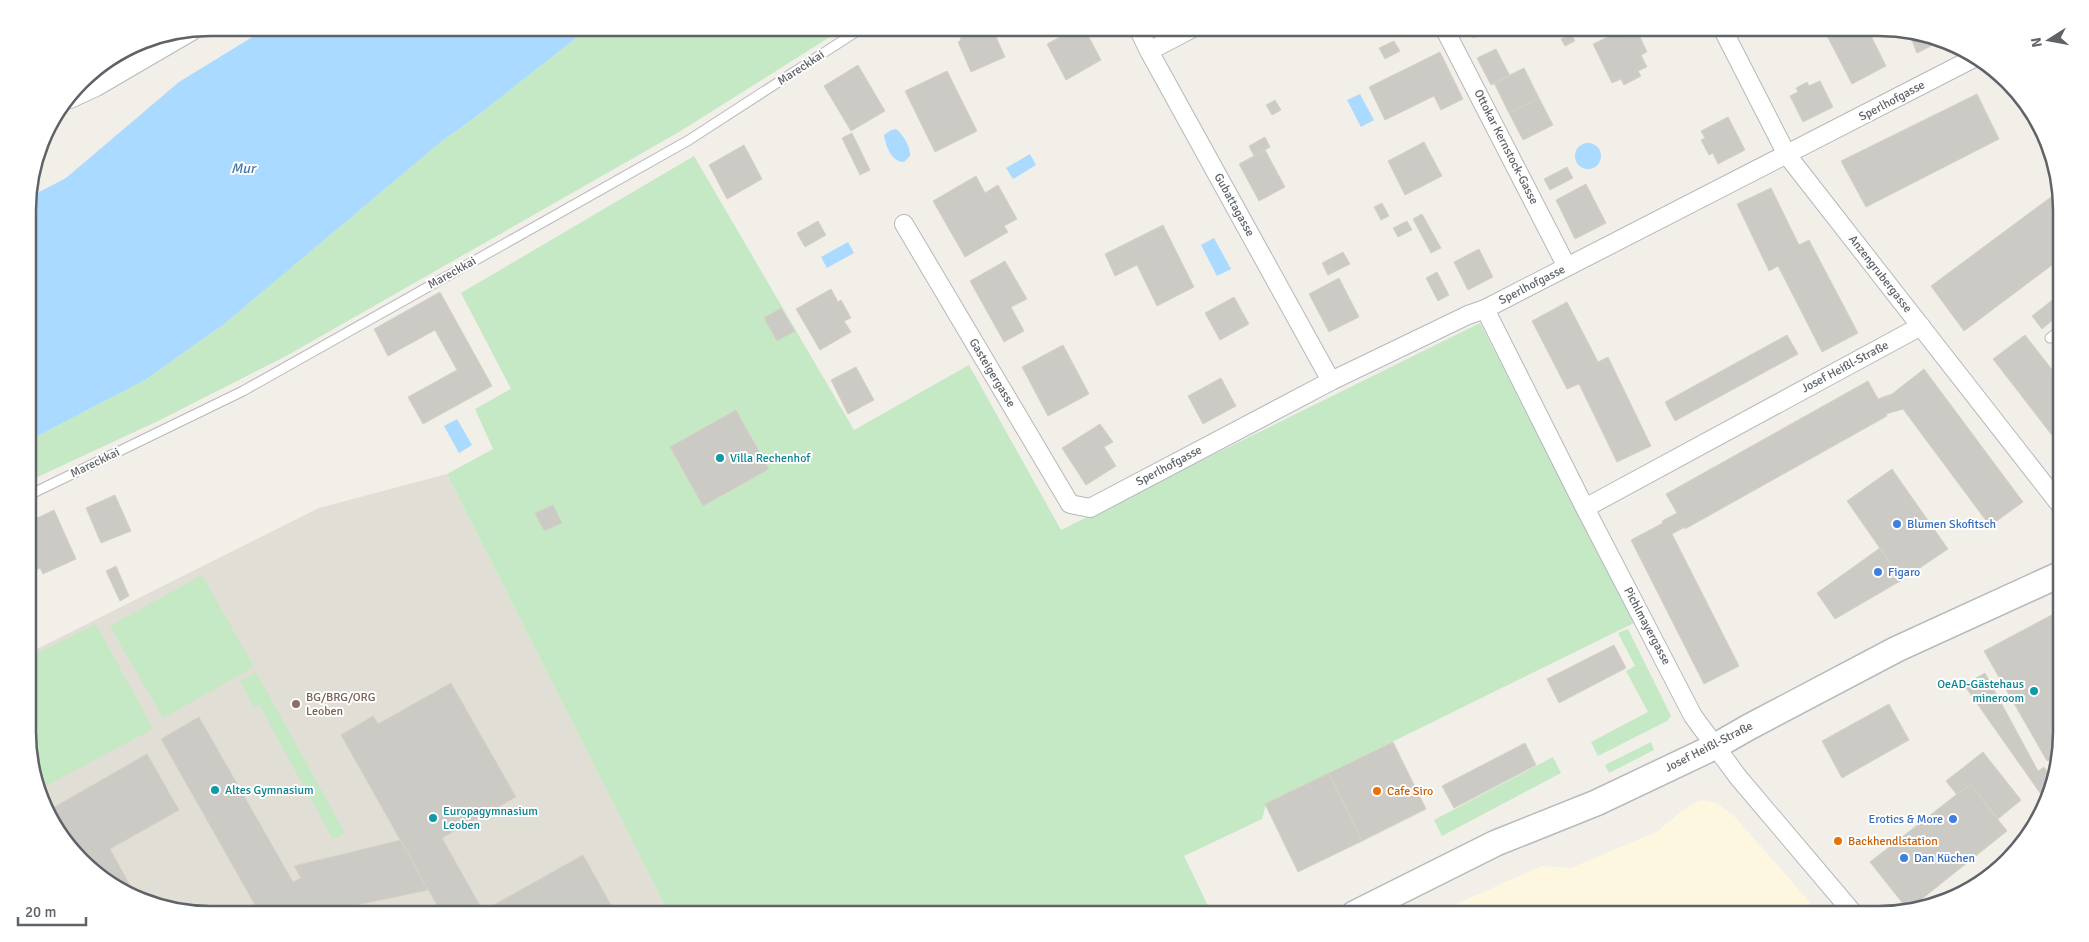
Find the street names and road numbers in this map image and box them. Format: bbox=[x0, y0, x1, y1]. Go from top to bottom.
street label: Mareckkai bbox=[775, 47, 827, 89]
street label: Sperlhofgasse bbox=[1856, 77, 1928, 125]
street label: Ottokar Kernstock-Gasse bbox=[1470, 87, 1542, 207]
street label: Gubattagasse bbox=[1210, 171, 1258, 239]
street label: Anzengrubergasse bbox=[1845, 232, 1915, 316]
street label: Mareckkai bbox=[425, 254, 479, 292]
street label: Sperlhofgasse bbox=[1496, 262, 1568, 308]
street label: Gasteigergasse bbox=[965, 336, 1019, 410]
street label: Josef Heißl-Straße bbox=[1799, 338, 1891, 396]
street label: Sperlhofgasse bbox=[1133, 442, 1205, 490]
street label: Mareckkai bbox=[68, 445, 122, 481]
street label: Pichlmayergasse bbox=[1620, 585, 1674, 667]
street label: Josef Heißl-Straße bbox=[1662, 718, 1756, 776]

